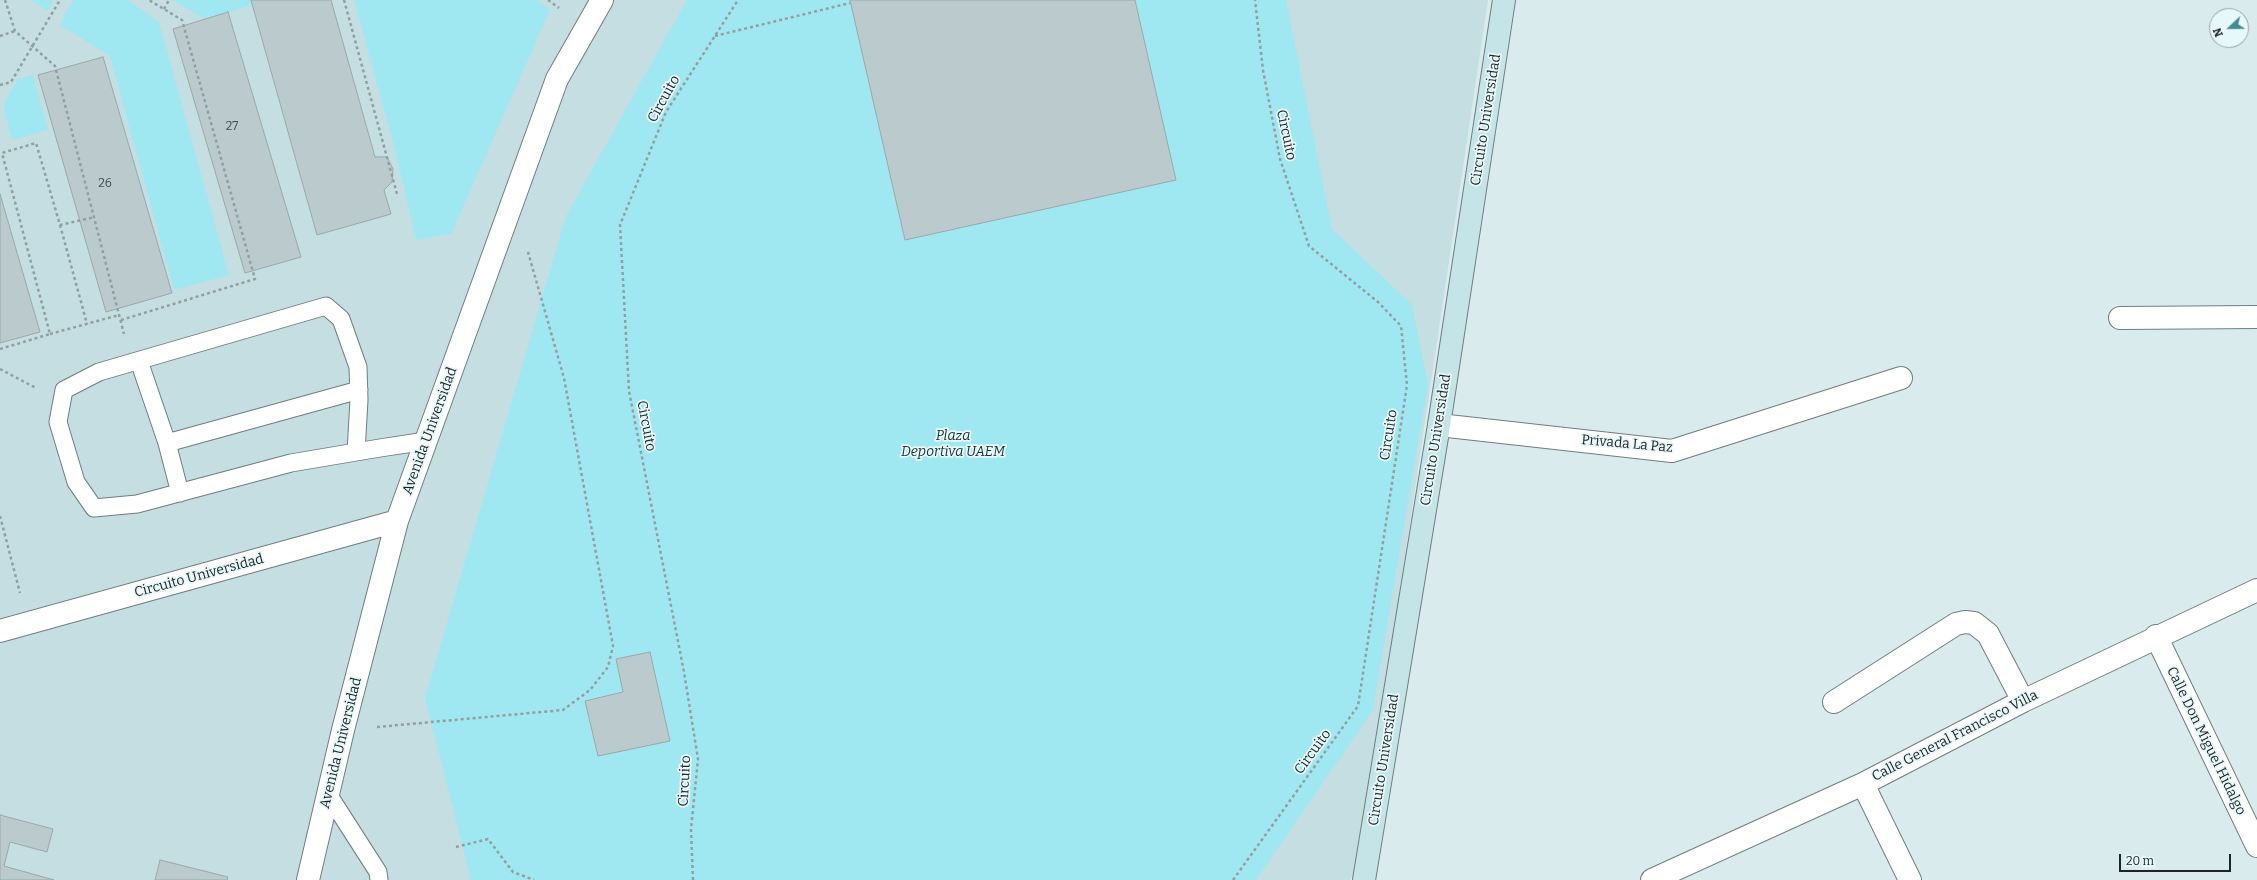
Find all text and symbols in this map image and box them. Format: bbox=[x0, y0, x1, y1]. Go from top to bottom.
north arrow bbox=[2209, 8, 2249, 48]
text: N bbox=[2211, 26, 2226, 39]
street label: Circuito Universidad bbox=[1467, 53, 1505, 187]
street label: Circuito bbox=[644, 72, 684, 126]
street label: Circuito bbox=[1272, 108, 1300, 162]
house number: 27 bbox=[226, 120, 238, 134]
house number: 26 bbox=[98, 177, 112, 191]
street label: Avenida Universidad bbox=[399, 365, 461, 497]
street label: Circuito Universidad bbox=[1417, 373, 1455, 507]
street label: Circuito bbox=[633, 399, 659, 453]
street label: Circuito bbox=[1377, 408, 1401, 462]
park label: Plaza Deportiva UAEM bbox=[901, 428, 1005, 460]
street label: Privada La Paz bbox=[1581, 432, 1673, 456]
street label: Circuito Universidad bbox=[133, 551, 265, 601]
street label: Calle Don Miguel Hidalgo bbox=[2163, 664, 2249, 818]
street label: Avenida Universidad bbox=[317, 676, 365, 810]
street label: Calle General Francisco Villa bbox=[1869, 687, 2041, 785]
street label: Circuito Universidad bbox=[1365, 693, 1403, 827]
street label: Circuito bbox=[1291, 726, 1335, 778]
street label: Circuito bbox=[675, 755, 695, 807]
scale bar bbox=[2121, 846, 2233, 872]
text: 20 m bbox=[2126, 854, 2154, 868]

